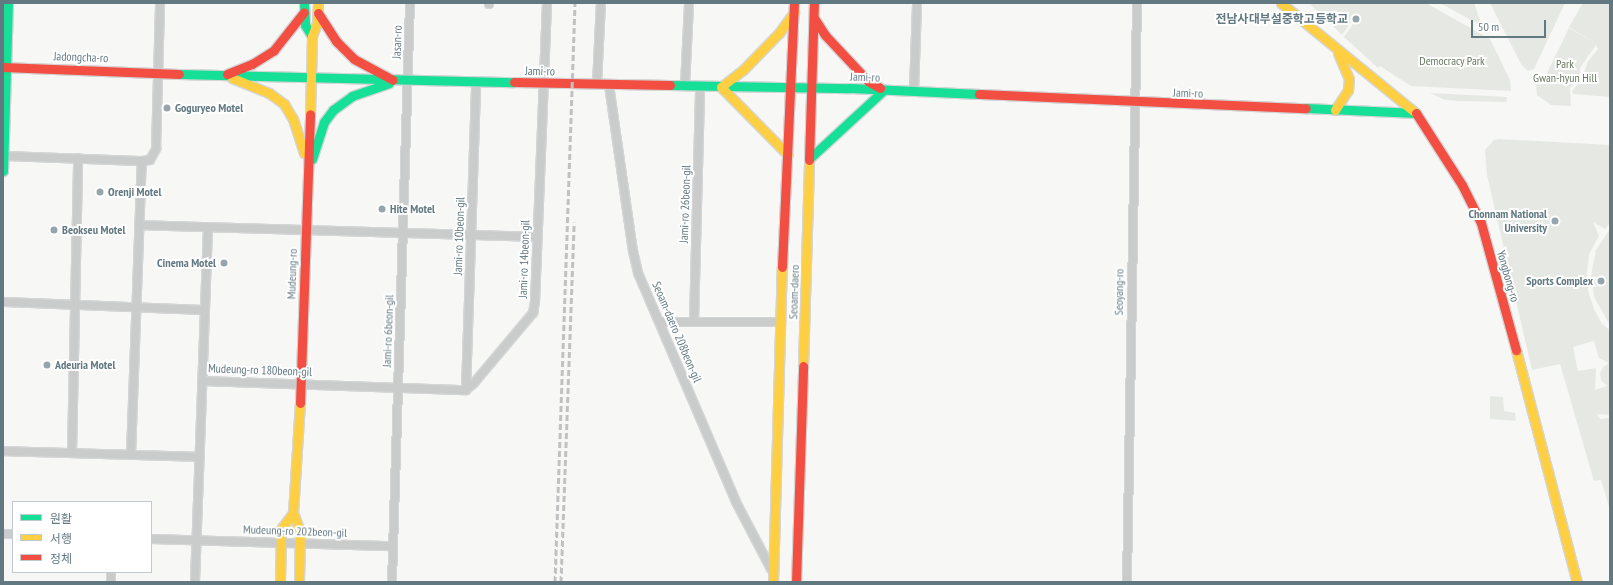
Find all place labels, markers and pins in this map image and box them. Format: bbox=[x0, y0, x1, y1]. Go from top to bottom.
place label: 전남사대부설중학고등학교 bbox=[1216, 12, 1348, 26]
marker: 전남사대부설중학고등학교 bbox=[1351, 14, 1361, 24]
place label: Goguryeo Motel bbox=[175, 101, 243, 115]
marker: Goguryeo Motel bbox=[162, 103, 172, 113]
place label: Orenji Motel bbox=[108, 185, 161, 199]
marker: Orenji Motel bbox=[95, 187, 105, 197]
place label: Hite Motel bbox=[390, 202, 435, 216]
marker: Hite Motel bbox=[377, 204, 387, 214]
place label: Chonnam National University bbox=[1468, 207, 1547, 235]
marker: Chonnam National University bbox=[1550, 216, 1560, 226]
place label: Beokseu Motel bbox=[62, 223, 125, 237]
marker: Beokseu Motel bbox=[49, 225, 59, 235]
place label: Cinema Motel bbox=[157, 256, 216, 270]
marker: Cinema Motel bbox=[219, 258, 229, 268]
place label: Sports Complex bbox=[1526, 274, 1593, 288]
marker: Sports Complex bbox=[1596, 276, 1606, 286]
place label: Adeuria Motel bbox=[55, 358, 115, 372]
marker: Adeuria Motel bbox=[42, 360, 52, 370]

